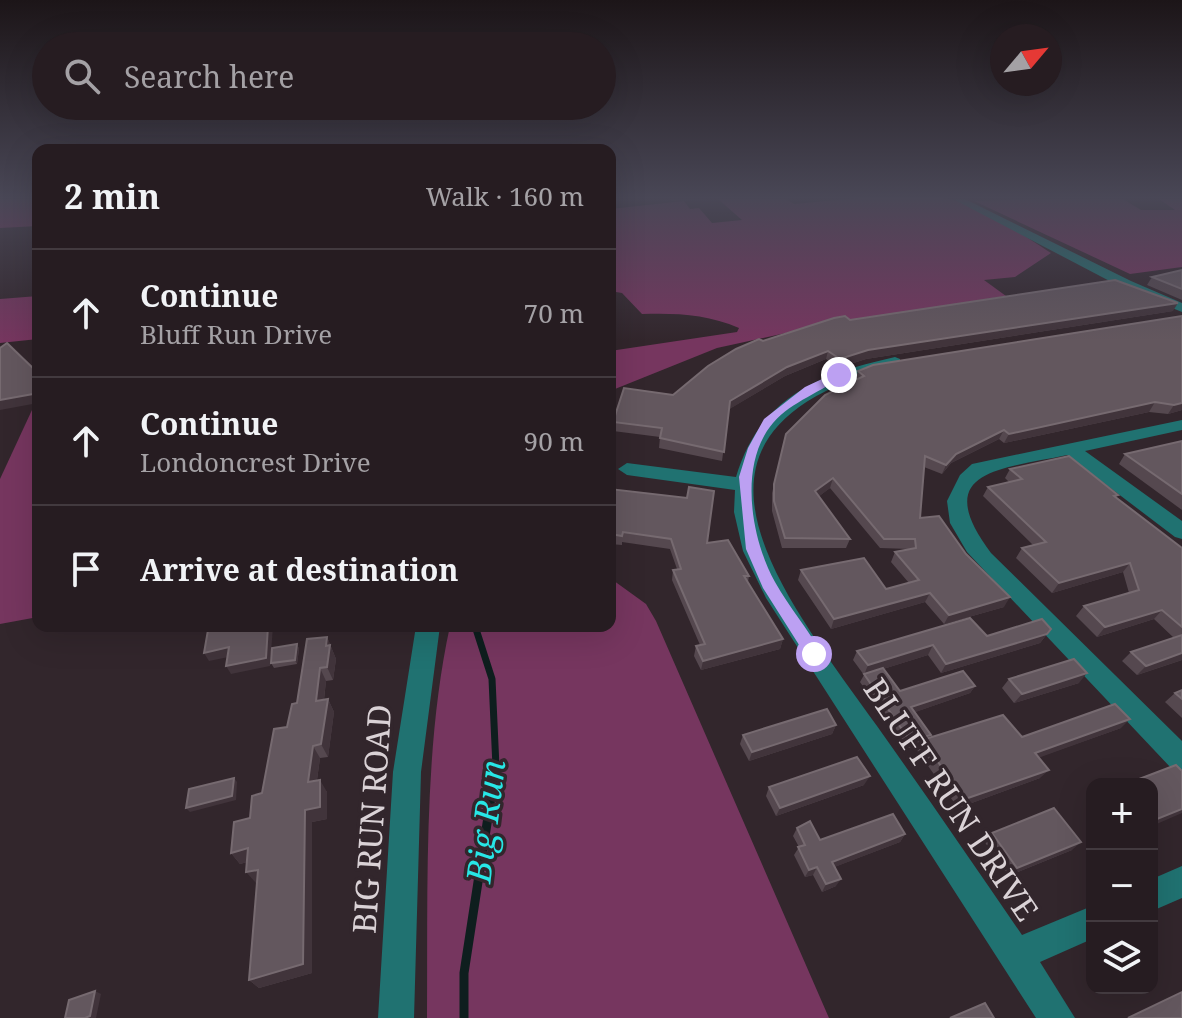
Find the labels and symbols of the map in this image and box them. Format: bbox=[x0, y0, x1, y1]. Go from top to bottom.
north arrow bbox=[990, 24, 1062, 96]
route end bbox=[821, 357, 857, 393]
route start bbox=[796, 636, 832, 672]
street label: BLUFF RUN DRIVE bbox=[855, 669, 1049, 929]
street label: BIG RUN ROAD bbox=[342, 703, 400, 935]
water label: Big Run bbox=[455, 757, 515, 886]

